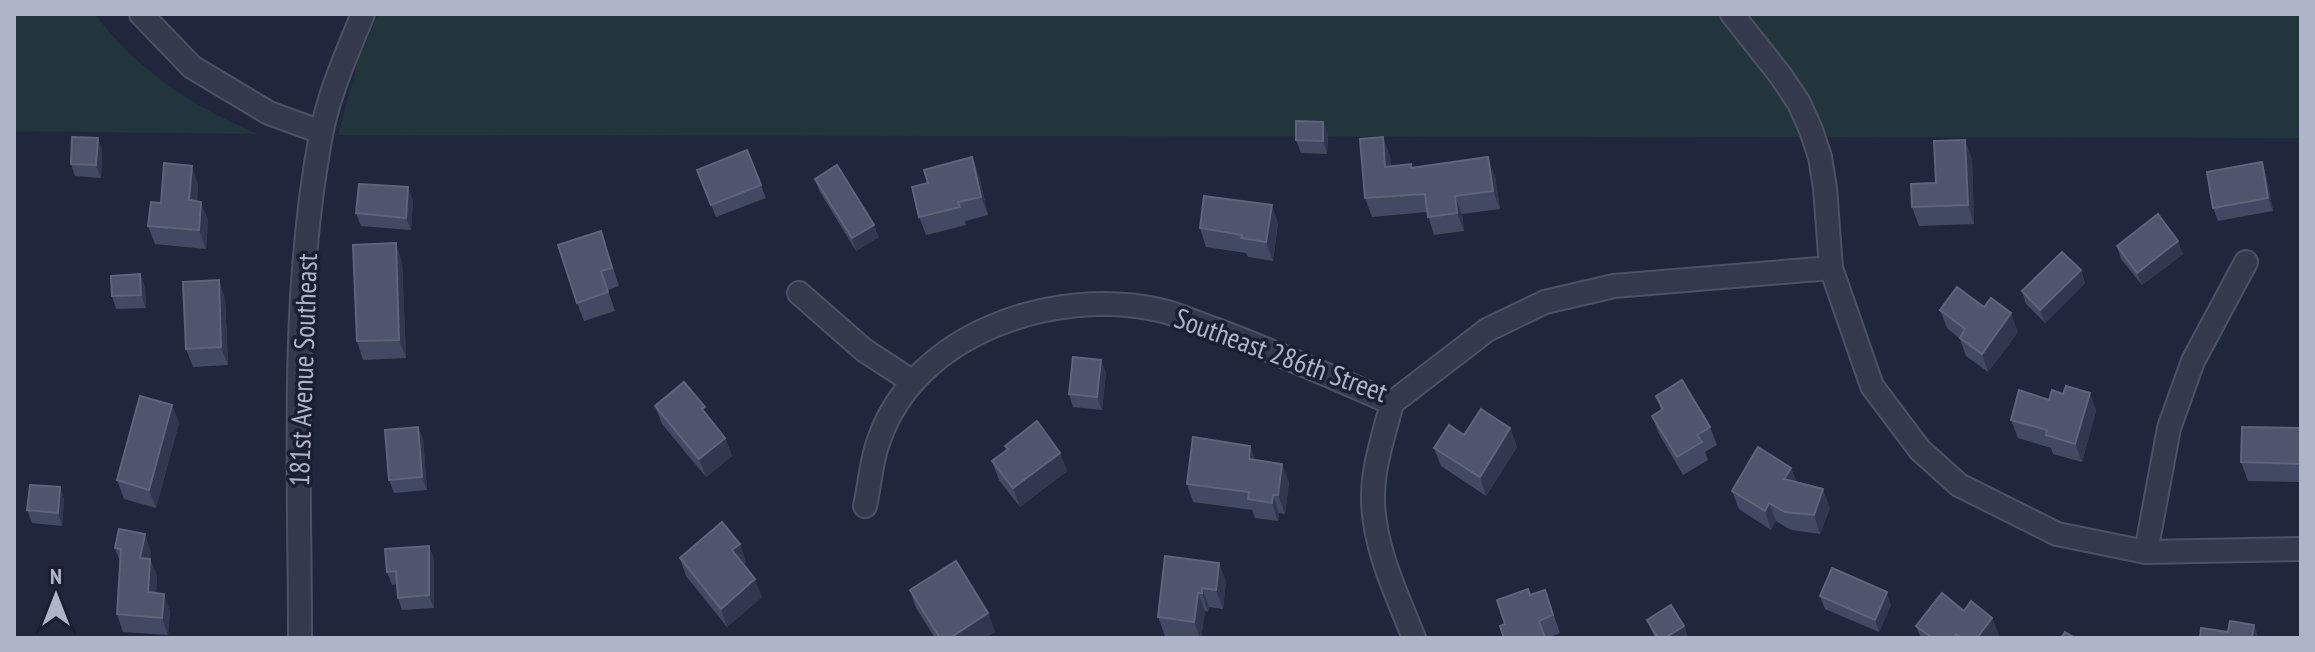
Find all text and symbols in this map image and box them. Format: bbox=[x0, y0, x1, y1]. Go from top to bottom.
street label: 181st Avenue Southeast bbox=[280, 253, 325, 487]
street label: Southeast 286th Street bbox=[1170, 299, 1393, 410]
north arrow bbox=[16, 556, 96, 636]
text: N bbox=[50, 562, 62, 590]

